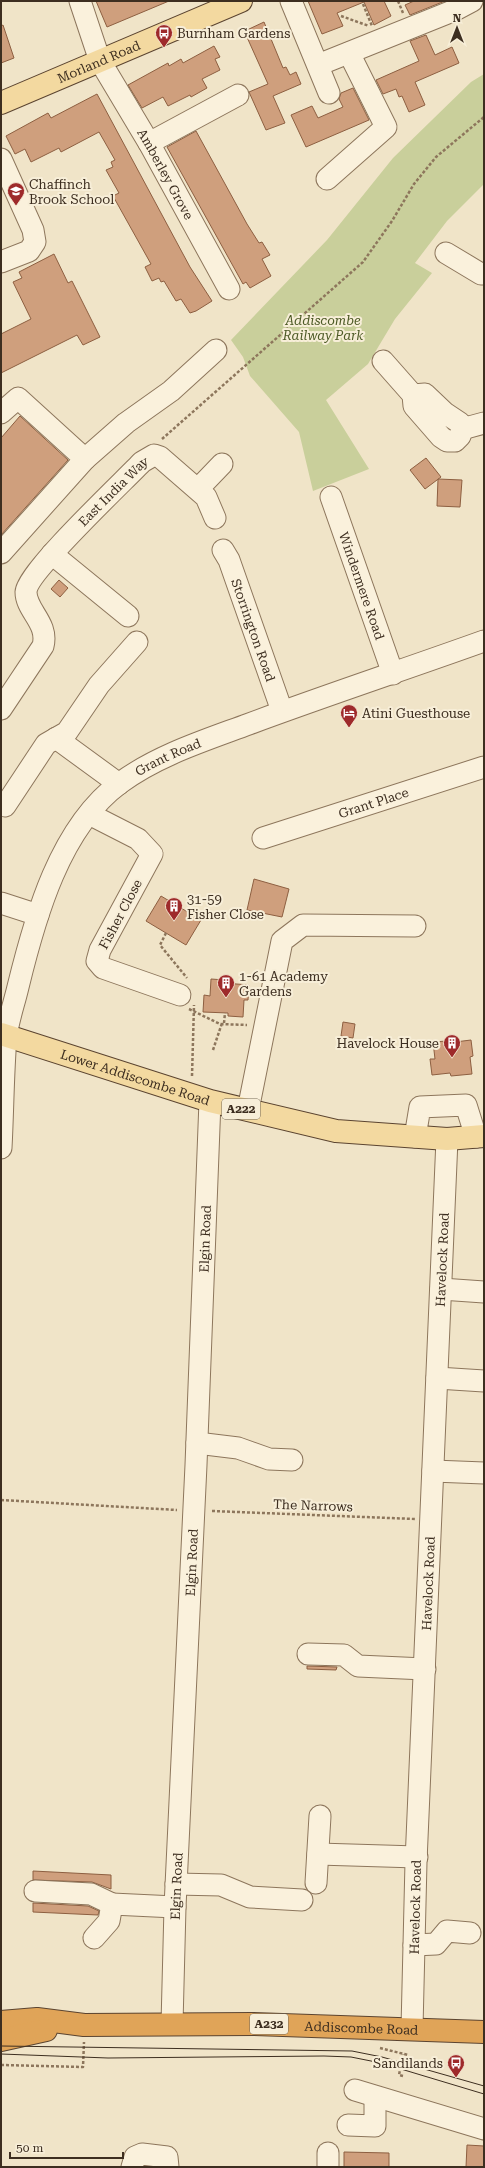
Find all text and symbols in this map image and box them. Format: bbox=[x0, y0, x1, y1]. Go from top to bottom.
north arrow bbox=[437, 8, 477, 48]
text: N bbox=[453, 12, 462, 25]
bus stop icon: Burnham Gardens bbox=[154, 23, 174, 48]
place label: Burnham Gardens bbox=[177, 26, 290, 41]
street label: Morland Road bbox=[55, 37, 143, 86]
street label: Amberley Grove bbox=[134, 126, 196, 222]
place label: Chaffinch Brook School bbox=[29, 177, 114, 207]
school or university icon: Chaffinch Brook School bbox=[6, 181, 26, 206]
park label: Addiscombe Railway Park bbox=[282, 313, 364, 343]
street label: East India Way bbox=[75, 453, 151, 529]
street label: Windermere Road bbox=[336, 530, 388, 642]
street label: Storrington Road bbox=[228, 577, 278, 684]
hotel icon: Atini Guesthouse bbox=[339, 703, 359, 728]
place label: Atini Guesthouse bbox=[362, 706, 470, 721]
street label: Grant Road bbox=[133, 735, 204, 779]
street label: Grant Place bbox=[337, 785, 410, 821]
street label: Fisher Close bbox=[96, 877, 145, 952]
place label: 31-59 Fisher Close bbox=[187, 892, 264, 922]
building icon: 31-59 Fisher Close bbox=[164, 896, 184, 921]
place label: 1-61 Academy Gardens bbox=[239, 969, 328, 999]
building icon: 1-61 Academy Gardens bbox=[216, 973, 236, 998]
building icon: Havelock House bbox=[442, 1033, 462, 1058]
place label: Havelock House bbox=[336, 1036, 439, 1051]
street label: Lower Addiscombe Road bbox=[59, 1047, 212, 1109]
road number: A222 bbox=[222, 1099, 260, 1119]
street label: Elgin Road bbox=[196, 1204, 214, 1273]
street label: Havelock Road bbox=[433, 1211, 452, 1307]
street label: The Narrows bbox=[273, 1497, 353, 1514]
street label: Elgin Road bbox=[183, 1528, 201, 1597]
street label: Havelock Road bbox=[419, 1535, 438, 1631]
street label: Elgin Road bbox=[168, 1851, 186, 1920]
street label: Havelock Road bbox=[407, 1859, 424, 1954]
road number: A232 bbox=[250, 2014, 288, 2034]
street label: Addiscombe Road bbox=[304, 2019, 419, 2038]
bus stop icon: Sandilands bbox=[446, 2053, 466, 2078]
place label: Sandilands bbox=[373, 2056, 443, 2071]
scale bar bbox=[10, 2134, 123, 2160]
text: 50 m bbox=[16, 2141, 43, 2155]

